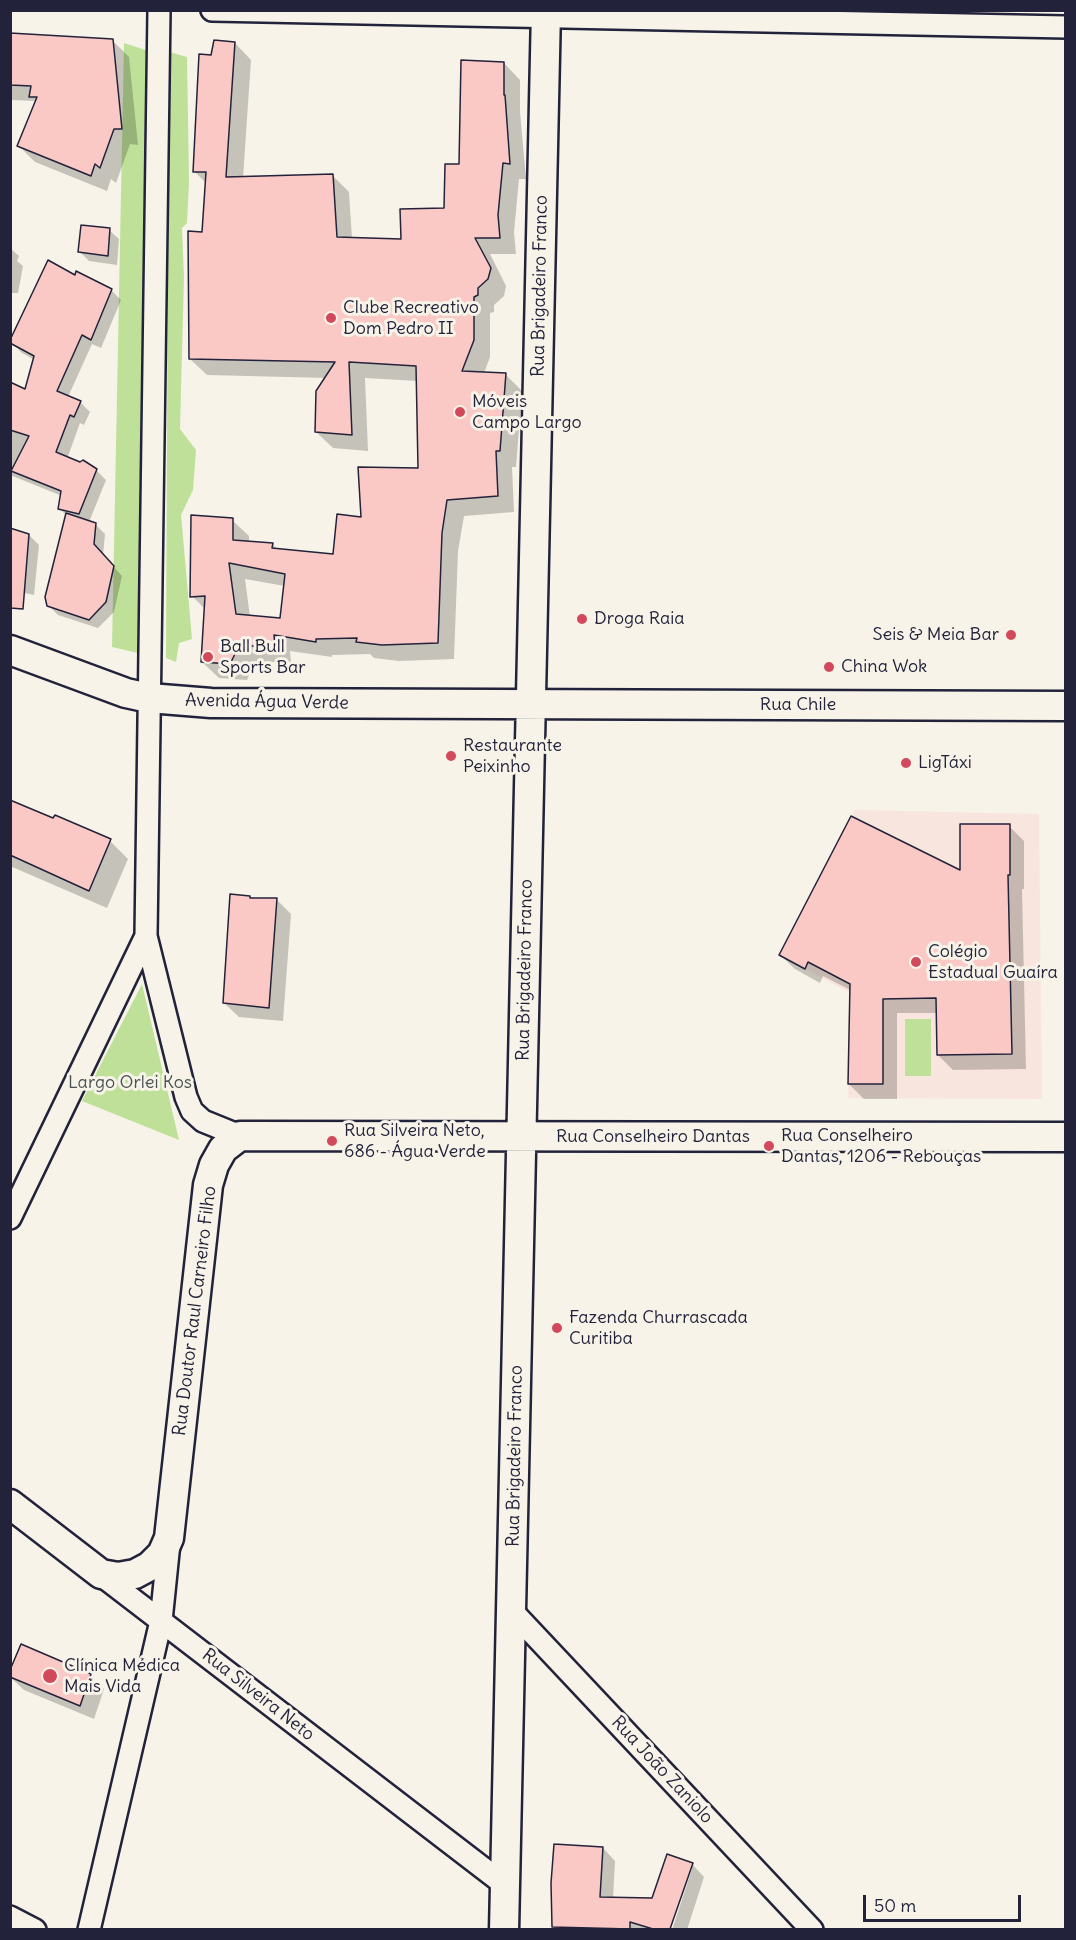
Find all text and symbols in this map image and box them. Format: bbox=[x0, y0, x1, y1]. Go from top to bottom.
street label: Rua Brigadeiro Franco bbox=[528, 195, 552, 377]
place label: Clube Recreativo Dom Pedro II bbox=[343, 297, 479, 340]
marker: Clube Recreativo Dom Pedro II bbox=[324, 311, 338, 325]
place label: Móveis Campo Largo bbox=[472, 391, 582, 434]
marker: Móveis Campo Largo bbox=[453, 405, 467, 419]
place label: Droga Raia bbox=[594, 608, 685, 630]
marker: Droga Raia bbox=[575, 612, 589, 626]
place label: Seis & Meia Bar bbox=[873, 624, 999, 646]
marker: Seis & Meia Bar bbox=[1004, 628, 1018, 642]
place label: Ball Bull Sports Bar bbox=[220, 636, 306, 678]
marker: Ball Bull Sports Bar bbox=[201, 650, 215, 664]
place label: China Wok bbox=[841, 656, 927, 678]
marker: China Wok bbox=[822, 660, 836, 674]
street label: Avenida Água Verde bbox=[185, 690, 349, 714]
street label: Rua Chile bbox=[760, 694, 836, 716]
place label: Restaurante Peixinho bbox=[463, 735, 562, 777]
marker: Restaurante Peixinho bbox=[444, 749, 458, 763]
place label: LigTáxi bbox=[918, 752, 972, 774]
marker: LigTáxi bbox=[899, 756, 913, 770]
street label: Rua Brigadeiro Franco bbox=[513, 879, 537, 1061]
place label: Colégio Estadual Guaíra bbox=[928, 941, 1058, 984]
marker: Colégio Estadual Guaíra bbox=[909, 955, 923, 969]
park label: Largo Orlei Kos bbox=[68, 1072, 192, 1094]
place label: Rua Silveira Neto, 686 - Água Verde bbox=[344, 1120, 486, 1162]
place label: Rua Conselheiro Dantas, 1206 - Rebouças bbox=[781, 1125, 981, 1168]
street label: Rua Conselheiro Dantas bbox=[556, 1126, 750, 1148]
marker: Rua Silveira Neto, 686 - Água Verde bbox=[325, 1134, 339, 1148]
marker: Rua Conselheiro Dantas, 1206 - Rebouças bbox=[762, 1139, 776, 1153]
street label: Rua Doutor Raul Carneiro Filho bbox=[169, 1185, 221, 1437]
place label: Fazenda Churrascada Curitiba bbox=[569, 1307, 748, 1350]
marker: Fazenda Churrascada Curitiba bbox=[550, 1321, 564, 1335]
street label: Rua Brigadeiro Franco bbox=[503, 1365, 527, 1547]
street label: Rua Silveira Neto bbox=[197, 1644, 319, 1746]
place label: Clínica Médica Mais Vida bbox=[64, 1655, 180, 1698]
marker: Clínica Médica Mais Vida bbox=[41, 1667, 59, 1685]
street label: Rua João Zaniolo bbox=[607, 1712, 717, 1828]
scale bar bbox=[866, 1883, 1024, 1921]
text: 50 m bbox=[874, 1894, 916, 1917]

